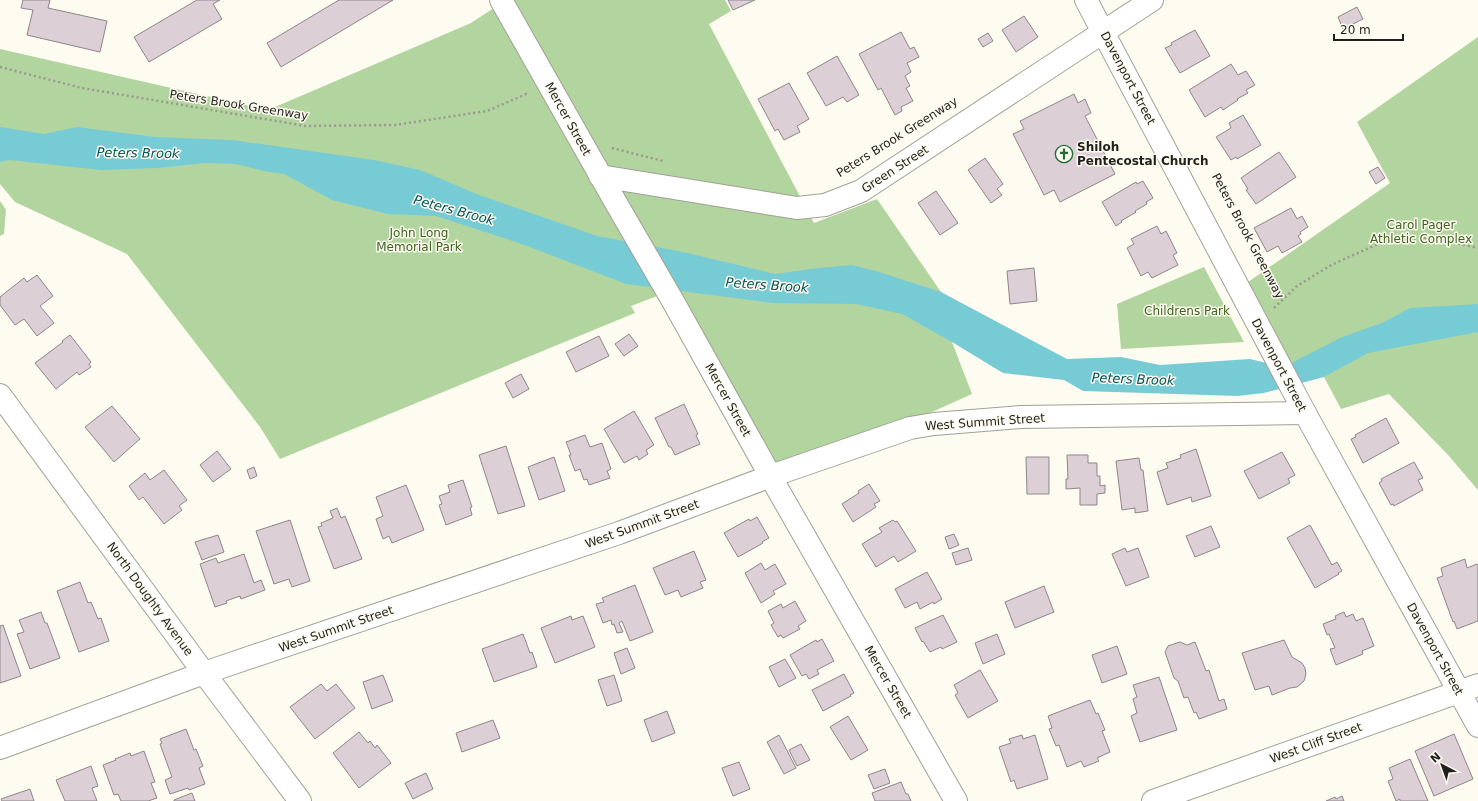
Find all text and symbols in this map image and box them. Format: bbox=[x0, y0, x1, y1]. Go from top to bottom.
scale bar bbox=[1334, 16, 1403, 42]
text: 20 m bbox=[1340, 23, 1371, 37]
street label: Davenport Street bbox=[1098, 29, 1159, 127]
street label: Mercer Street bbox=[542, 80, 594, 158]
street label: Peters Brook Greenway bbox=[169, 87, 309, 123]
street label: Peters Brook Greenway bbox=[834, 94, 960, 180]
place label: Shiloh Pentecostal Church bbox=[1077, 140, 1208, 168]
street label: Green Street bbox=[859, 142, 931, 196]
church icon: Shiloh Pentecostal Church bbox=[1054, 144, 1074, 164]
water label: Peters Brook bbox=[96, 145, 180, 161]
street label: Peters Brook Greenway bbox=[1209, 171, 1287, 301]
water label: Peters Brook bbox=[412, 192, 496, 228]
park label: Carol Pager Athletic Complex bbox=[1370, 218, 1472, 246]
park label: John Long Memorial Park bbox=[376, 226, 462, 254]
water label: Peters Brook bbox=[725, 275, 809, 295]
park label: Childrens Park bbox=[1144, 304, 1230, 318]
street label: Davenport Street bbox=[1249, 316, 1310, 414]
street label: Mercer Street bbox=[702, 361, 754, 439]
water label: Peters Brook bbox=[1091, 370, 1175, 388]
street label: West Summit Street bbox=[925, 411, 1046, 433]
street label: West Summit Street bbox=[583, 497, 701, 551]
street label: North Doughty Avenue bbox=[104, 539, 196, 659]
street label: Davenport Street bbox=[1404, 600, 1466, 698]
street label: West Summit Street bbox=[277, 603, 395, 655]
street label: Mercer Street bbox=[862, 643, 915, 721]
street label: West Cliff Street bbox=[1268, 720, 1364, 766]
north arrow bbox=[1422, 745, 1462, 785]
text: N bbox=[1428, 750, 1444, 766]

